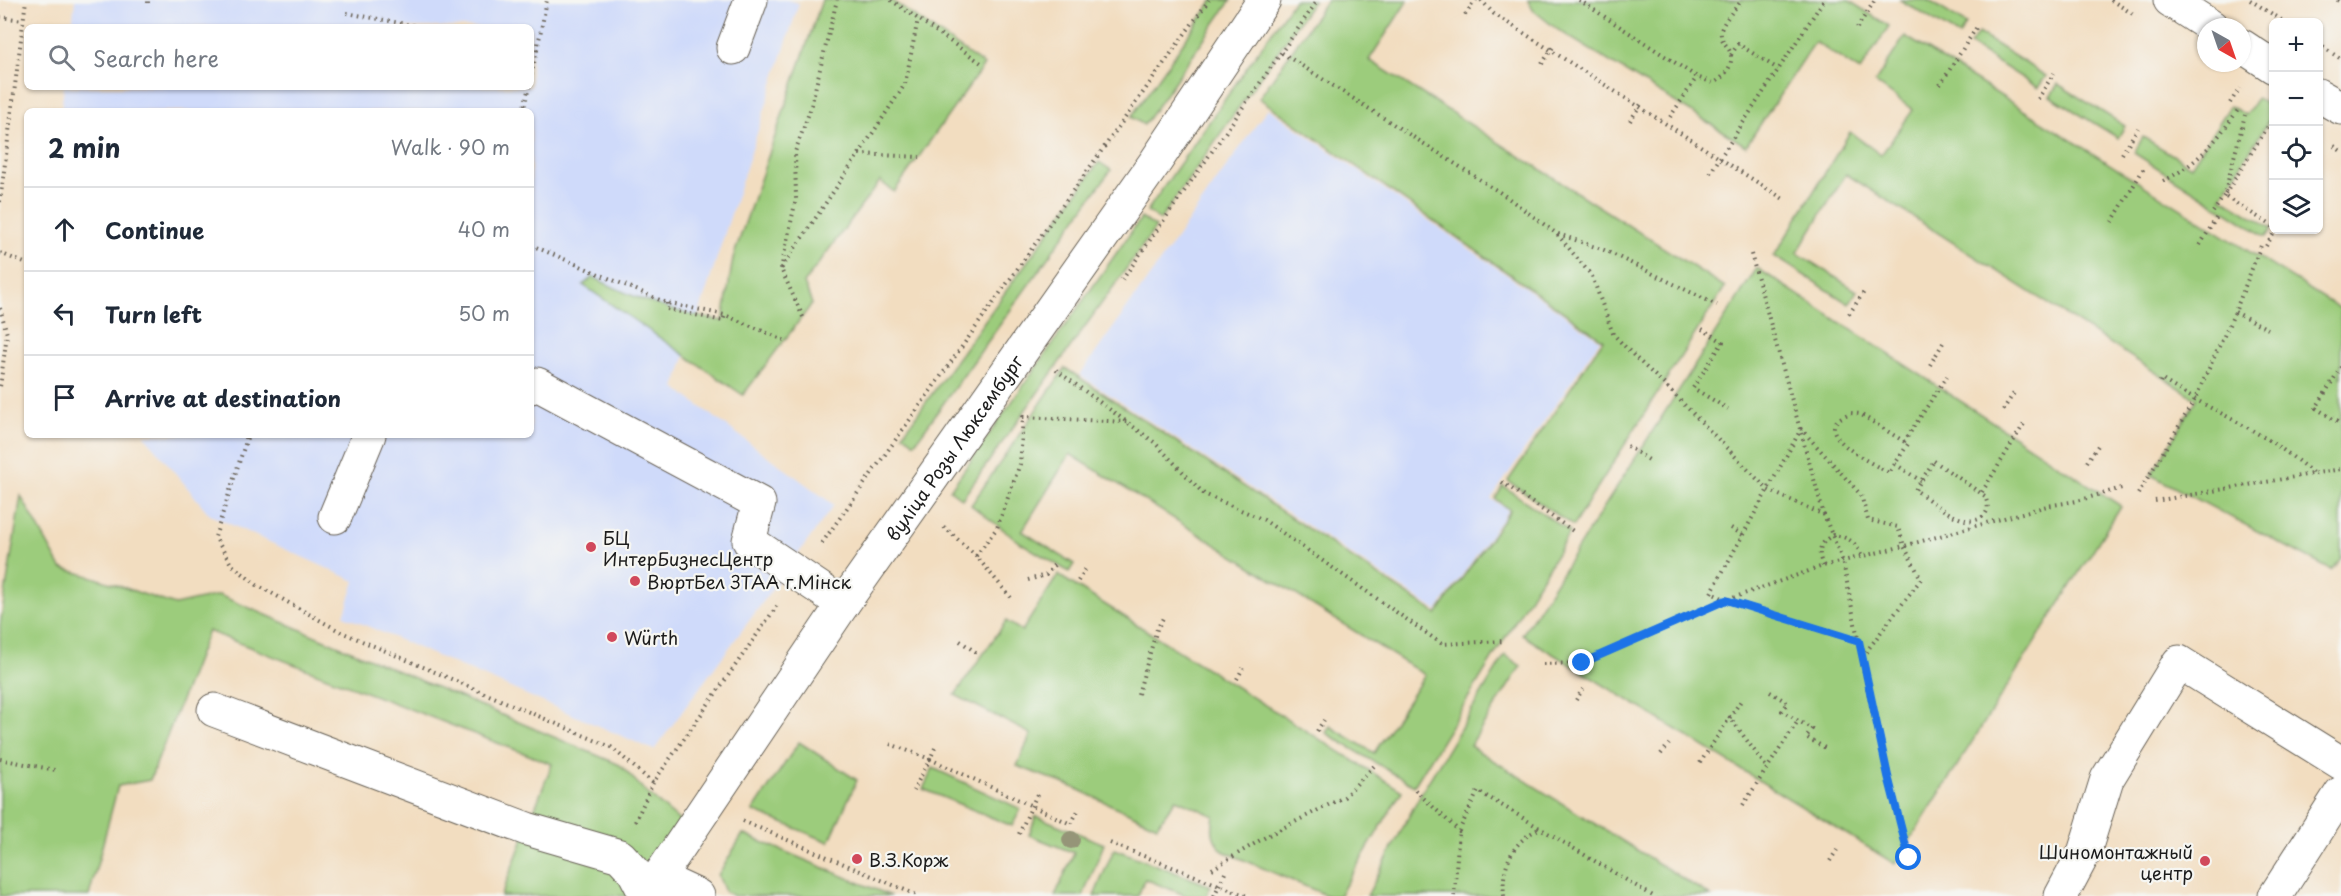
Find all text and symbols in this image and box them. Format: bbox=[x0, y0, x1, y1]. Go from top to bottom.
north arrow bbox=[2197, 18, 2251, 72]
map controls bbox=[2269, 18, 2323, 234]
button: + bbox=[2269, 18, 2323, 72]
search box bbox=[24, 24, 534, 90]
icon: search bbox=[45, 41, 78, 74]
text: Search here bbox=[93, 41, 219, 74]
button: − bbox=[2269, 72, 2323, 126]
button: locate bbox=[2269, 126, 2323, 180]
text: 2 min bbox=[48, 128, 121, 167]
text: Walk · 90 m bbox=[391, 132, 510, 162]
button: layers bbox=[2269, 180, 2323, 234]
icon: ahead bbox=[48, 213, 81, 246]
text: Continue bbox=[105, 213, 204, 246]
text: 40 m bbox=[458, 214, 510, 244]
icon: left bbox=[48, 297, 81, 330]
text: Turn left bbox=[105, 297, 202, 330]
text: 50 m bbox=[458, 298, 510, 328]
street label: вуліца Розы Люксембург bbox=[878, 348, 1029, 546]
icon: arrive bbox=[48, 381, 81, 414]
text: Arrive at destination bbox=[105, 381, 341, 414]
place label: БЦ ИнтерБизнесЦентр bbox=[603, 524, 773, 572]
marker: БЦ ИнтерБизнесЦентр bbox=[584, 540, 598, 554]
place label: ВюртБел ЗТАА г.Мінск bbox=[647, 568, 852, 595]
marker: ВюртБел ЗТАА г.Мінск bbox=[628, 574, 642, 588]
place label: Würth bbox=[624, 624, 678, 651]
marker: Würth bbox=[605, 630, 619, 644]
route end bbox=[1568, 649, 1594, 675]
place label: Шиномонтажный центр bbox=[2039, 838, 2193, 886]
route start bbox=[1895, 844, 1921, 870]
place label: В.З.Корж bbox=[869, 846, 948, 873]
marker: В.З.Корж bbox=[850, 852, 864, 866]
marker: Шиномонтажный центр bbox=[2198, 854, 2212, 868]

